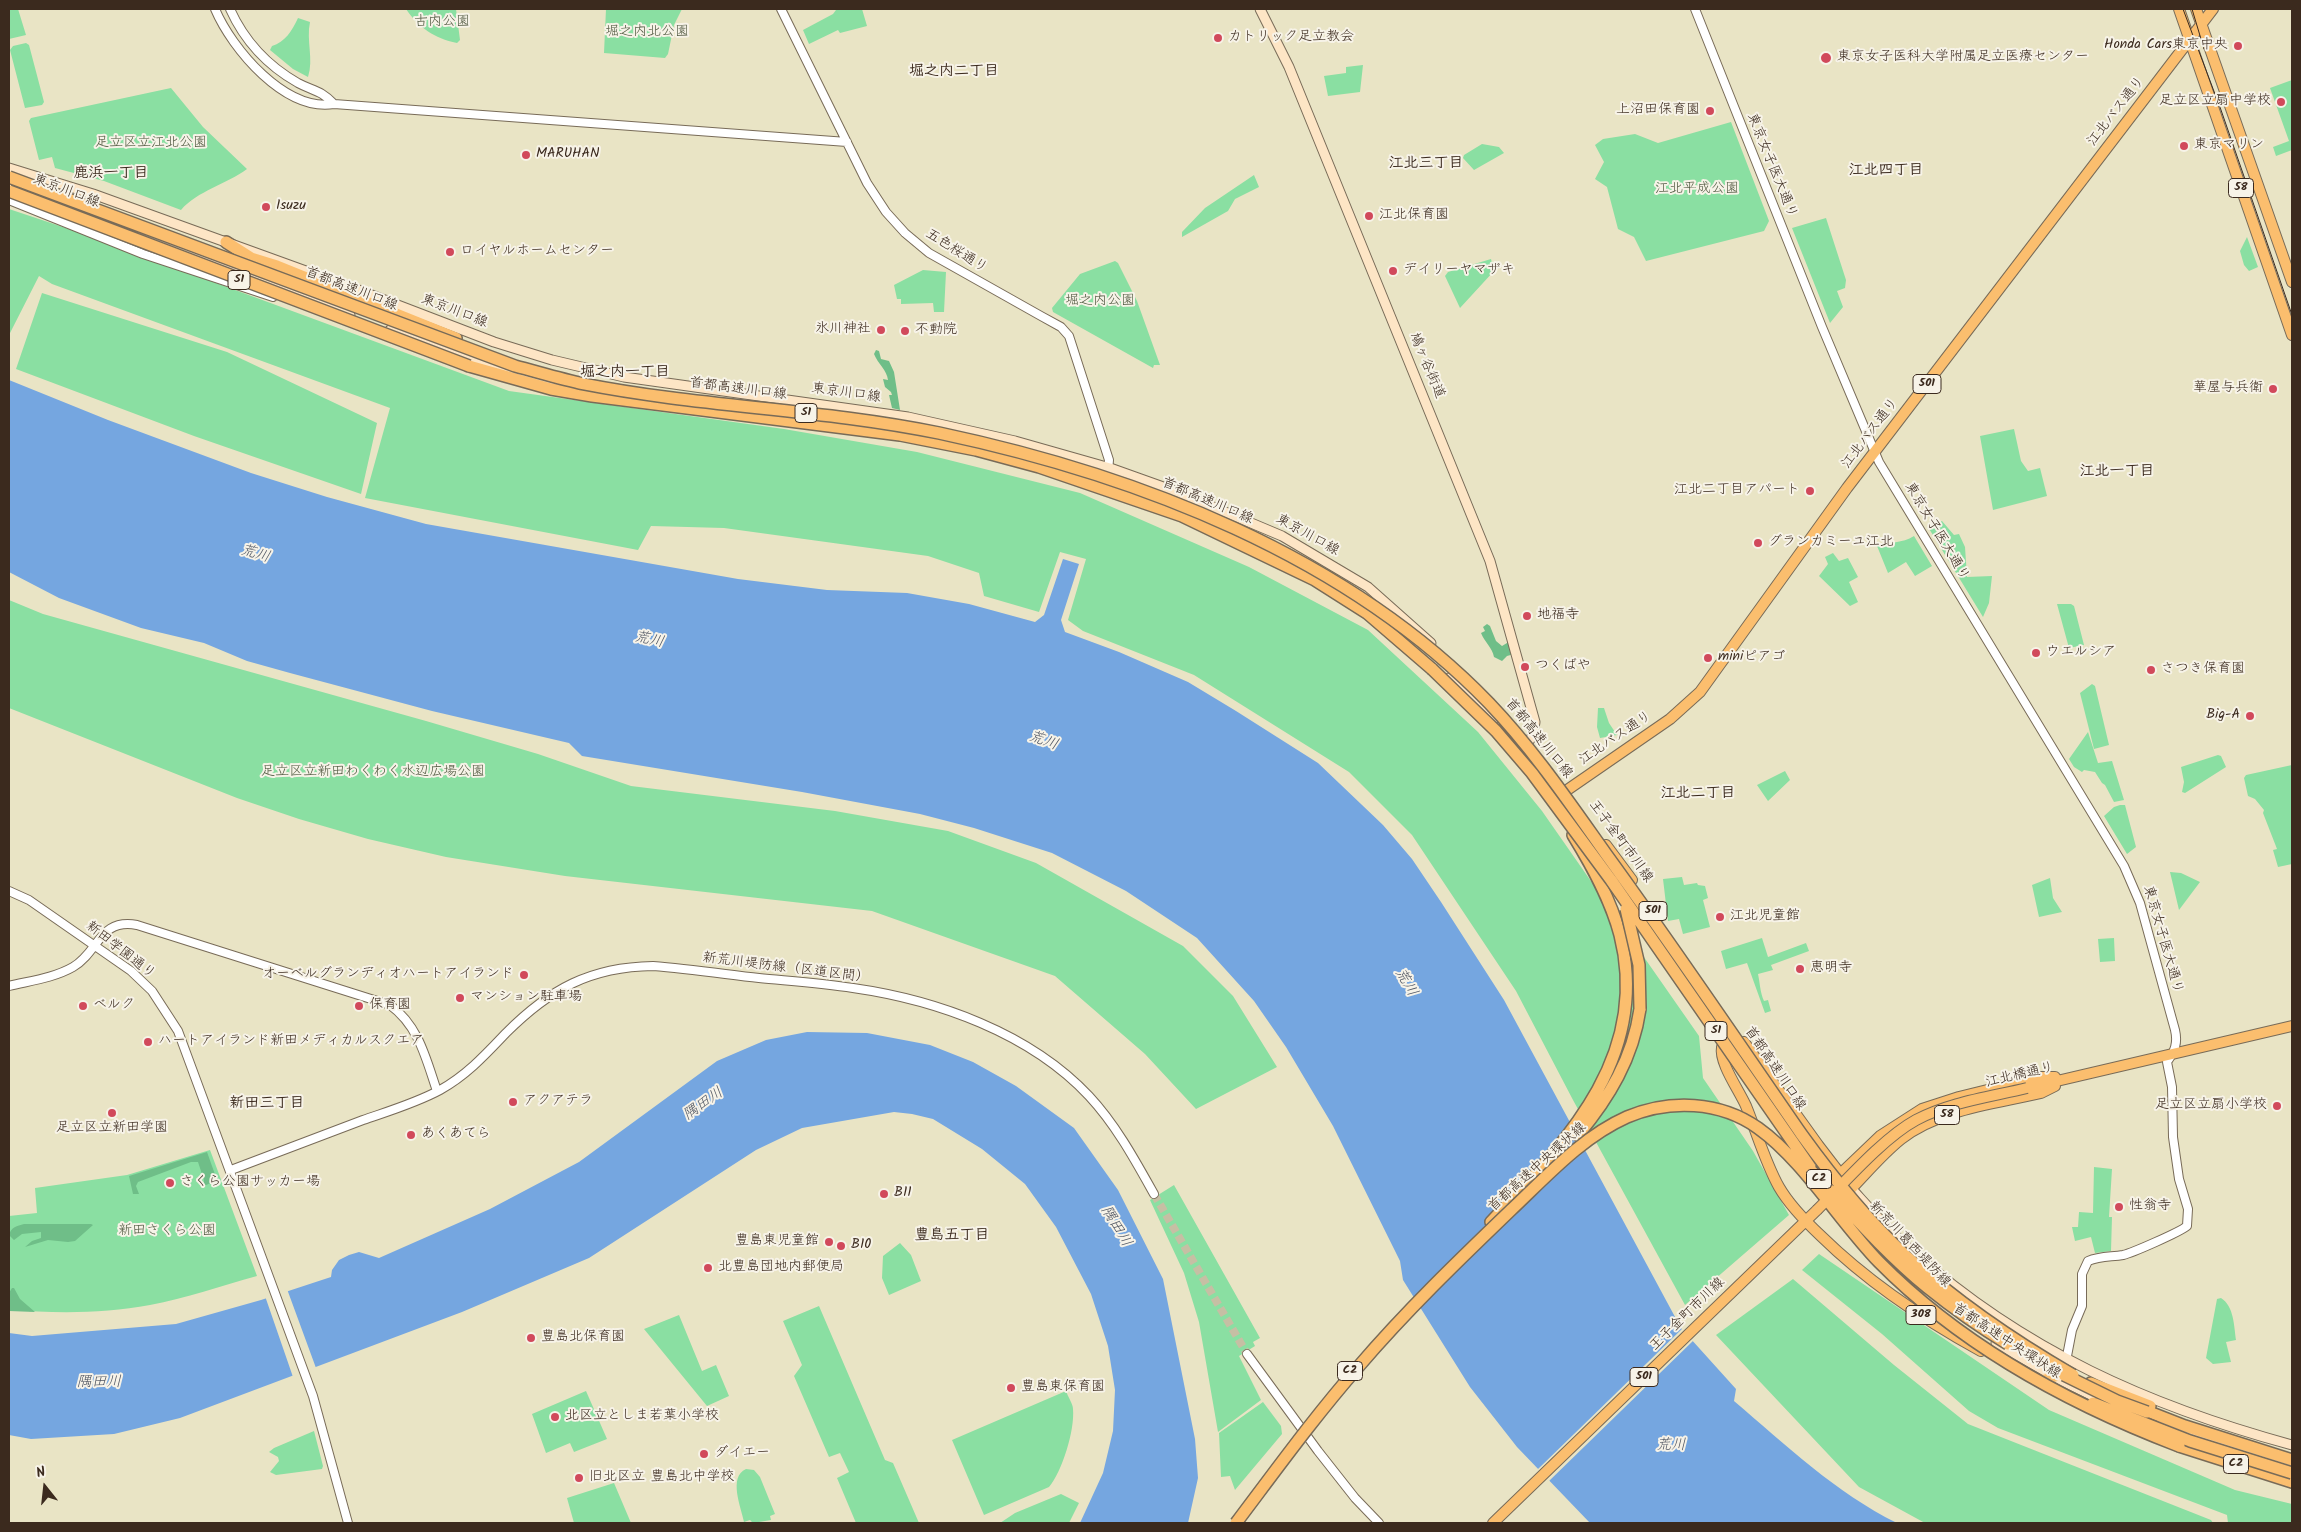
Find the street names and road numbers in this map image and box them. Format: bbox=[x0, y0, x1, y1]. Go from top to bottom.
street label: 江北バス通り bbox=[2085, 74, 2149, 150]
street label: 東京女子医大通り bbox=[1742, 111, 1800, 221]
street label: 東京川口線 bbox=[30, 172, 102, 212]
road number: 58 bbox=[2228, 178, 2254, 198]
street label: 五色桜通り bbox=[922, 226, 990, 278]
street label: 首都高速川口線 bbox=[302, 265, 400, 315]
road number: S1 bbox=[228, 270, 250, 290]
street label: 東京川口線 bbox=[418, 292, 490, 332]
street label: 鳩ヶ谷街道 bbox=[1405, 331, 1447, 401]
road number: 501 bbox=[1913, 374, 1941, 394]
street label: 首都高速川口線 bbox=[688, 376, 788, 404]
street label: 東京川口線 bbox=[810, 381, 882, 407]
street label: 江北バス通り bbox=[1839, 395, 1903, 473]
road number: S1 bbox=[795, 403, 817, 422]
street label: 首都高速川口線 bbox=[1159, 475, 1255, 529]
street label: 東京女子医大通り bbox=[1900, 480, 1972, 584]
street label: 東京川口線 bbox=[1272, 512, 1342, 560]
street label: 首都高速川口線 bbox=[1501, 696, 1575, 782]
street label: 江北バス通り bbox=[1576, 709, 1656, 769]
street label: 王子金町市川線 bbox=[1584, 797, 1656, 887]
street label: 東京女子医大通り bbox=[2138, 884, 2186, 996]
road number: 501 bbox=[1639, 901, 1667, 920]
street label: 新田学園通り bbox=[82, 919, 158, 983]
street label: 新荒川堤防線（区道区間） bbox=[702, 950, 870, 988]
road number: S1 bbox=[1705, 1021, 1727, 1040]
street label: 首都高速川口線 bbox=[1740, 1024, 1808, 1114]
street label: 江北橋通り bbox=[1984, 1060, 2056, 1092]
road number: 58 bbox=[1934, 1106, 1960, 1124]
street label: 首都高速中央環状線 bbox=[1486, 1120, 1590, 1216]
road number: C2 bbox=[1806, 1170, 1832, 1188]
street label: 新荒川葛西堤防線 bbox=[1865, 1198, 1953, 1292]
street label: 王子金町市川線 bbox=[1647, 1275, 1729, 1355]
street label: 首都高速中央環状線 bbox=[1949, 1301, 2063, 1383]
road number: 308 bbox=[1906, 1306, 1936, 1324]
road number: C2 bbox=[1338, 1362, 1362, 1380]
road number: 501 bbox=[1630, 1368, 1658, 1386]
road number: C2 bbox=[2224, 1455, 2248, 1474]

